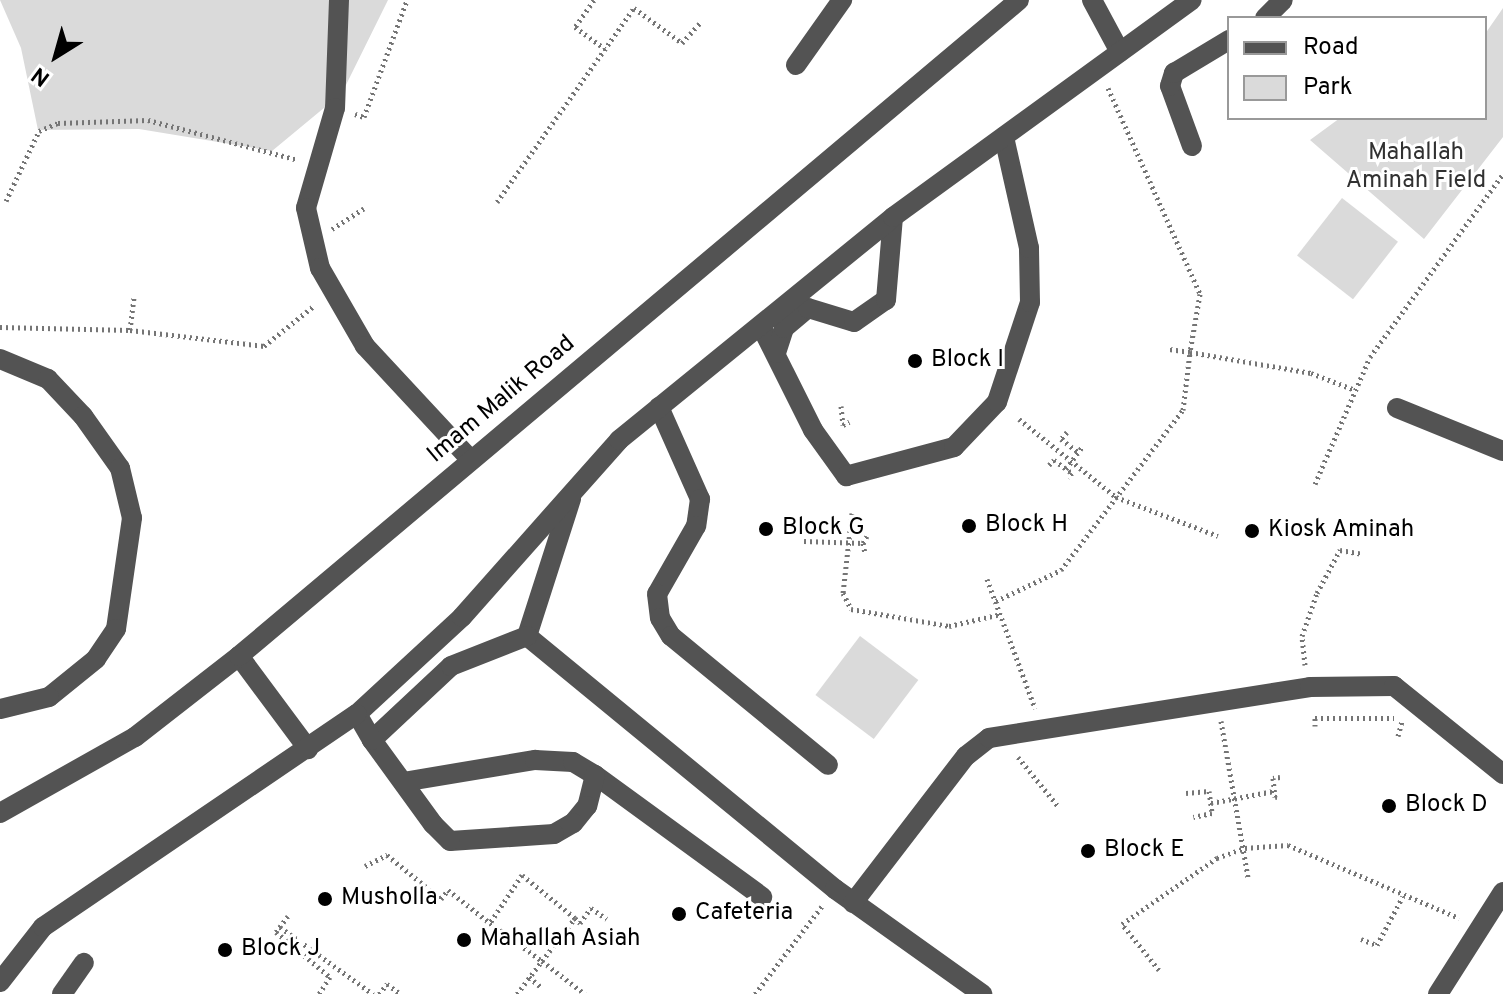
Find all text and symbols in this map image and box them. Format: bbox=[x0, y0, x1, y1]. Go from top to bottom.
north arrow bbox=[16, 16, 96, 96]
legend bbox=[1227, 16, 1487, 120]
text: Road bbox=[1303, 33, 1359, 63]
text: N bbox=[27, 60, 56, 91]
text: Park bbox=[1303, 73, 1353, 103]
park label: Mahallah Aminah Field bbox=[1346, 140, 1486, 196]
street label: Imam Malik Road bbox=[422, 330, 582, 470]
place label: Block I bbox=[931, 347, 1004, 375]
marker: Block I bbox=[906, 352, 924, 370]
place label: Block H bbox=[985, 512, 1068, 540]
place label: Block G bbox=[782, 515, 865, 543]
marker: Block H bbox=[960, 517, 978, 535]
place label: Kiosk Aminah bbox=[1268, 517, 1415, 545]
marker: Block G bbox=[757, 520, 775, 538]
marker: Kiosk Aminah bbox=[1243, 522, 1261, 540]
place label: Block D bbox=[1405, 792, 1488, 820]
marker: Block D bbox=[1380, 797, 1398, 815]
place label: Block E bbox=[1104, 837, 1185, 865]
marker: Block E bbox=[1079, 842, 1097, 860]
place label: Musholla bbox=[341, 885, 438, 913]
marker: Musholla bbox=[316, 890, 334, 908]
place label: Cafeteria bbox=[695, 900, 793, 928]
marker: Cafeteria bbox=[670, 905, 688, 923]
place label: Mahallah Asiah bbox=[480, 926, 641, 954]
marker: Mahallah Asiah bbox=[455, 931, 473, 949]
place label: Block J bbox=[241, 936, 320, 964]
marker: Block J bbox=[216, 941, 234, 959]

